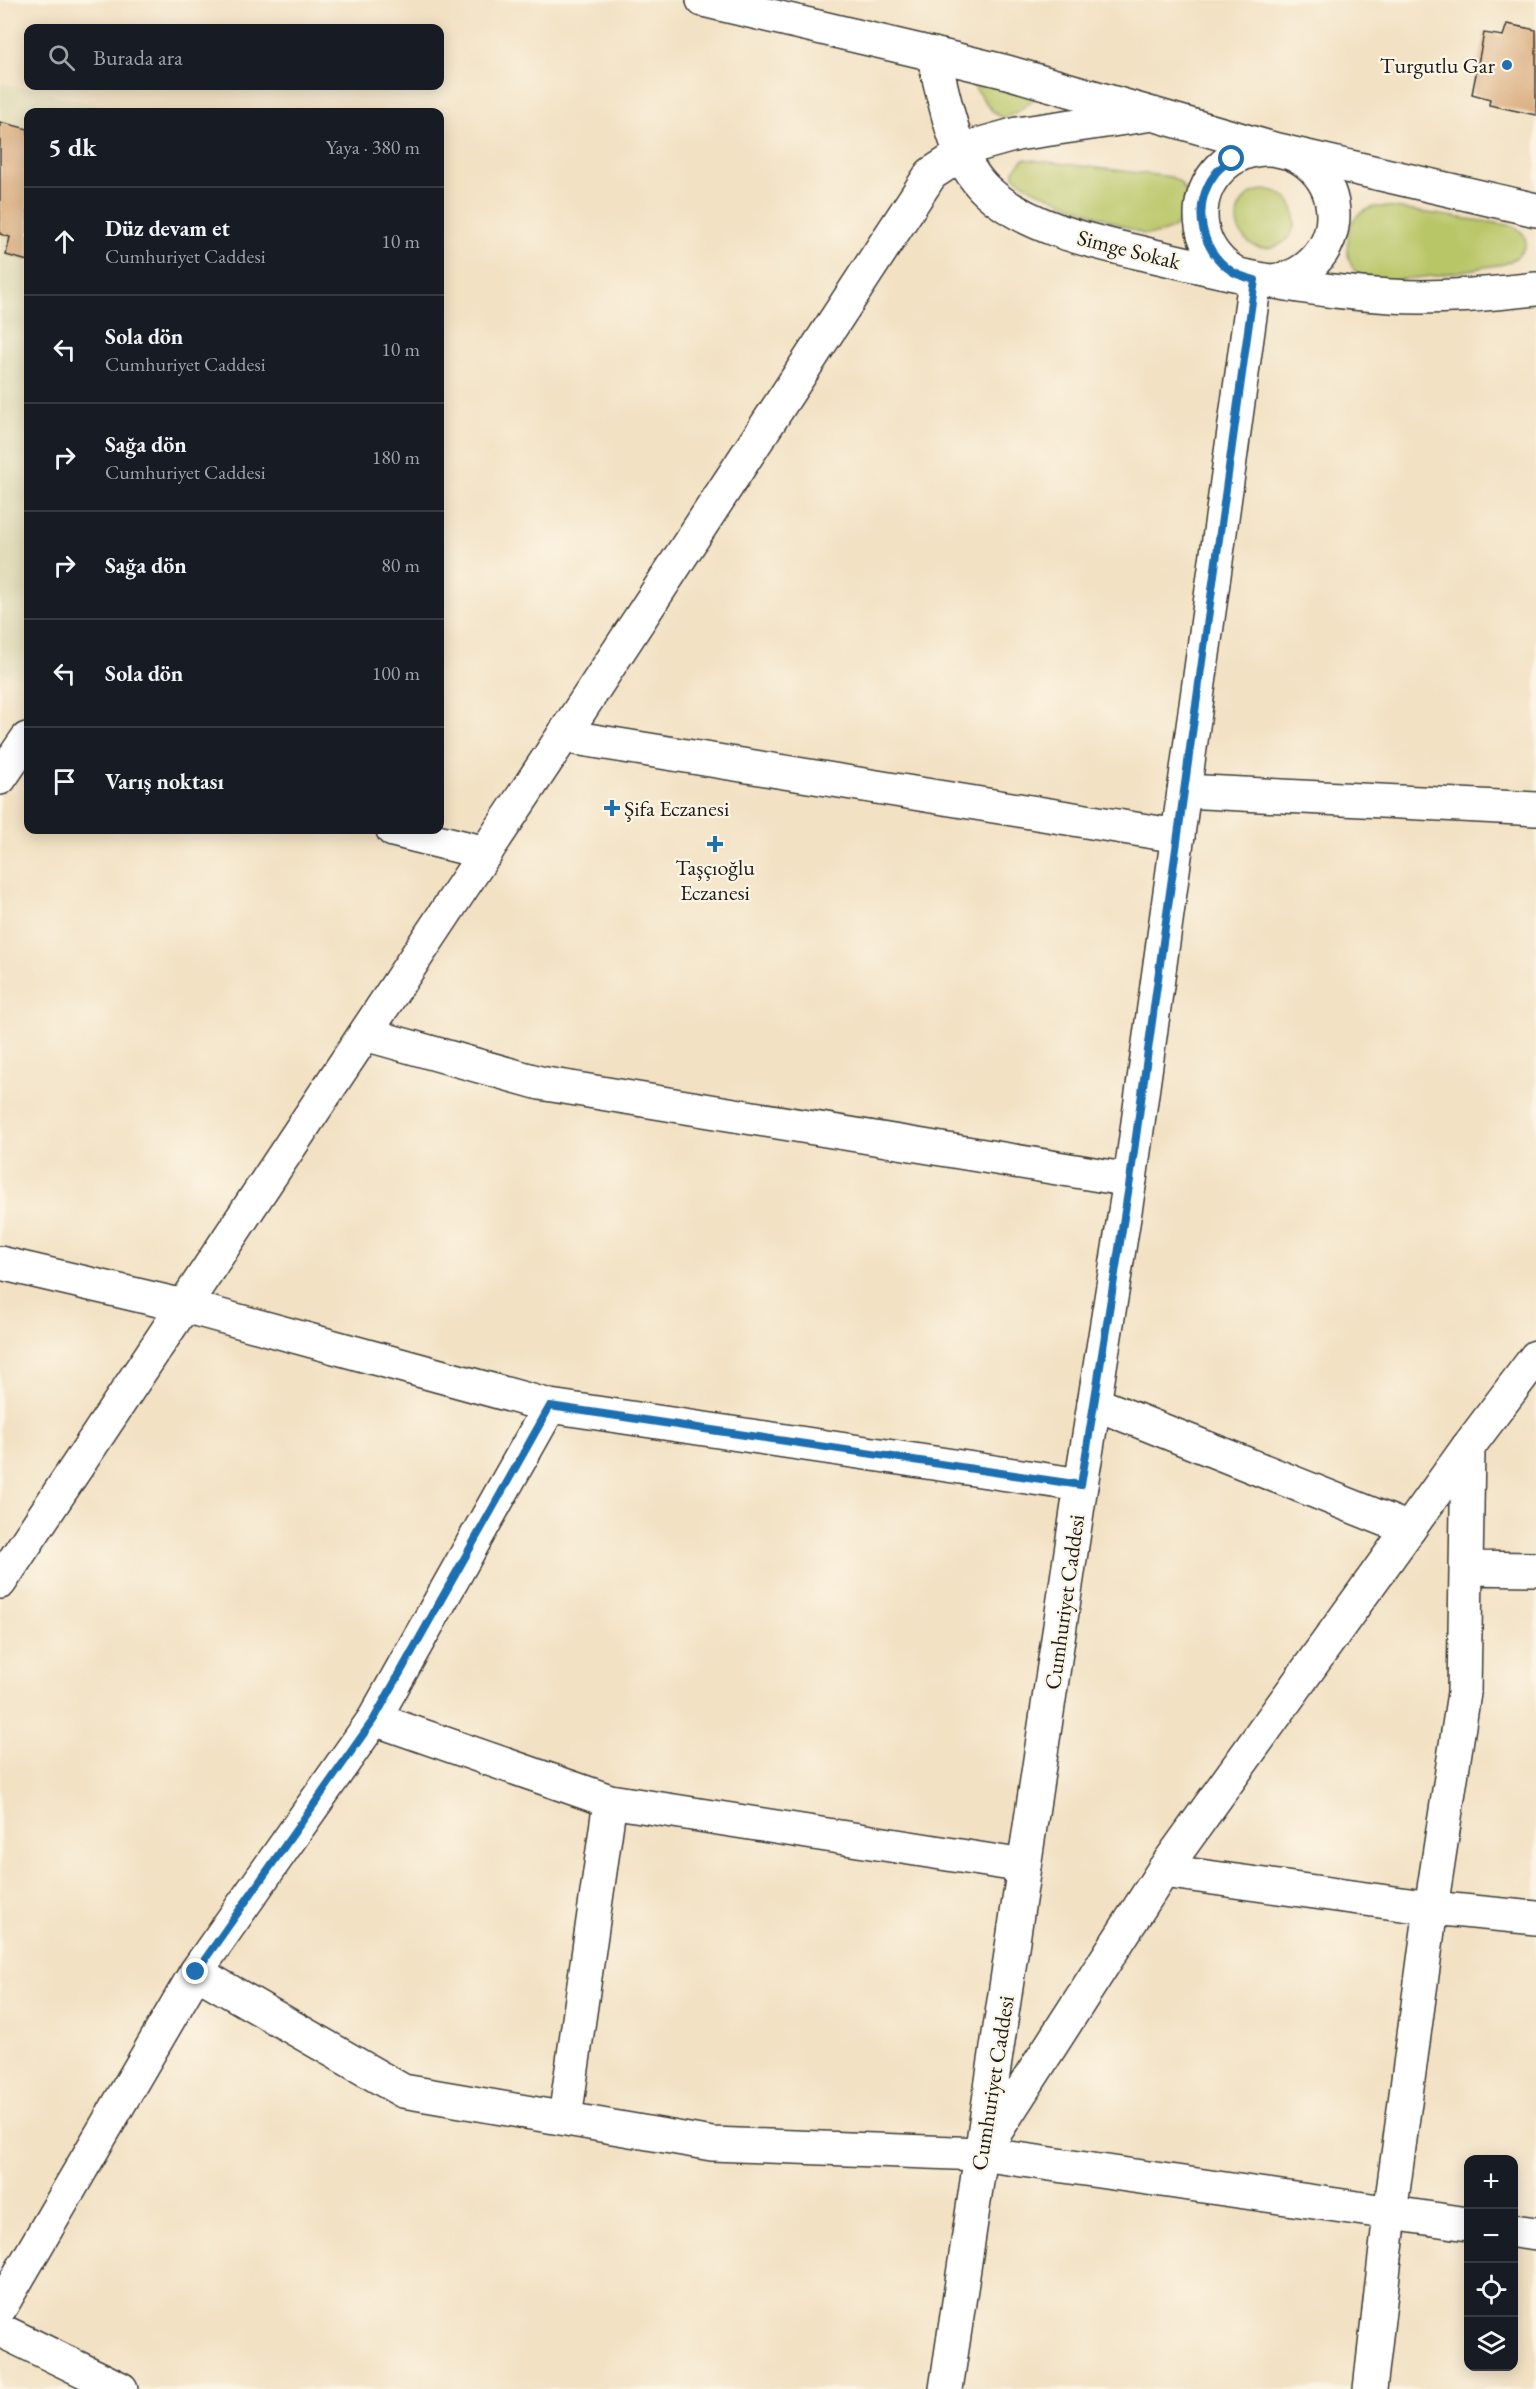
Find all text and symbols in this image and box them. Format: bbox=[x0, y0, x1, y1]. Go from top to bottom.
search box bbox=[24, 24, 444, 90]
icon: search bbox=[45, 41, 78, 74]
text: Burada ara bbox=[93, 43, 183, 72]
place label: Turgutlu Gar bbox=[1380, 51, 1496, 80]
marker: Turgutlu Gar bbox=[1500, 58, 1514, 72]
text: 5 dk bbox=[48, 130, 97, 164]
text: Yaya · 380 m bbox=[326, 134, 420, 160]
route start bbox=[1218, 145, 1244, 171]
text: Düz devam et bbox=[105, 214, 230, 243]
street label: Simge Sokak bbox=[1074, 223, 1184, 276]
icon: ahead bbox=[48, 225, 81, 258]
text: 10 m bbox=[381, 228, 420, 254]
text: Cumhuriyet Caddesi bbox=[105, 243, 266, 269]
text: Sola dön bbox=[105, 322, 183, 351]
icon: left bbox=[48, 333, 81, 366]
text: 10 m bbox=[381, 336, 420, 362]
text: Cumhuriyet Caddesi bbox=[105, 351, 266, 377]
text: Sağa dön bbox=[105, 430, 187, 459]
icon: right bbox=[48, 441, 81, 474]
text: 180 m bbox=[372, 444, 420, 470]
text: Cumhuriyet Caddesi bbox=[105, 459, 266, 485]
icon: right bbox=[48, 549, 81, 582]
text: Sağa dön bbox=[105, 551, 187, 580]
text: 80 m bbox=[381, 552, 420, 578]
icon: left bbox=[48, 657, 81, 690]
text: Sola dön bbox=[105, 659, 183, 688]
text: 100 m bbox=[372, 660, 420, 686]
icon: arrive bbox=[48, 765, 81, 798]
text: Varış noktası bbox=[105, 767, 224, 796]
place label: Şifa Eczanesi bbox=[624, 794, 729, 823]
marker: Şifa Eczanesi bbox=[605, 801, 619, 815]
marker: Taşçıoğlu Eczanesi bbox=[708, 837, 722, 851]
place label: Taşçıoğlu Eczanesi bbox=[675, 853, 755, 907]
street label: Cumhuriyet Caddesi bbox=[1038, 1513, 1091, 1692]
route end bbox=[182, 1958, 208, 1984]
street label: Cumhuriyet Caddesi bbox=[964, 1994, 1021, 2173]
map controls bbox=[1464, 2155, 1518, 2371]
button: + bbox=[1464, 2155, 1518, 2209]
button: − bbox=[1464, 2209, 1518, 2263]
button: locate bbox=[1464, 2263, 1518, 2317]
button: layers bbox=[1464, 2317, 1518, 2371]

